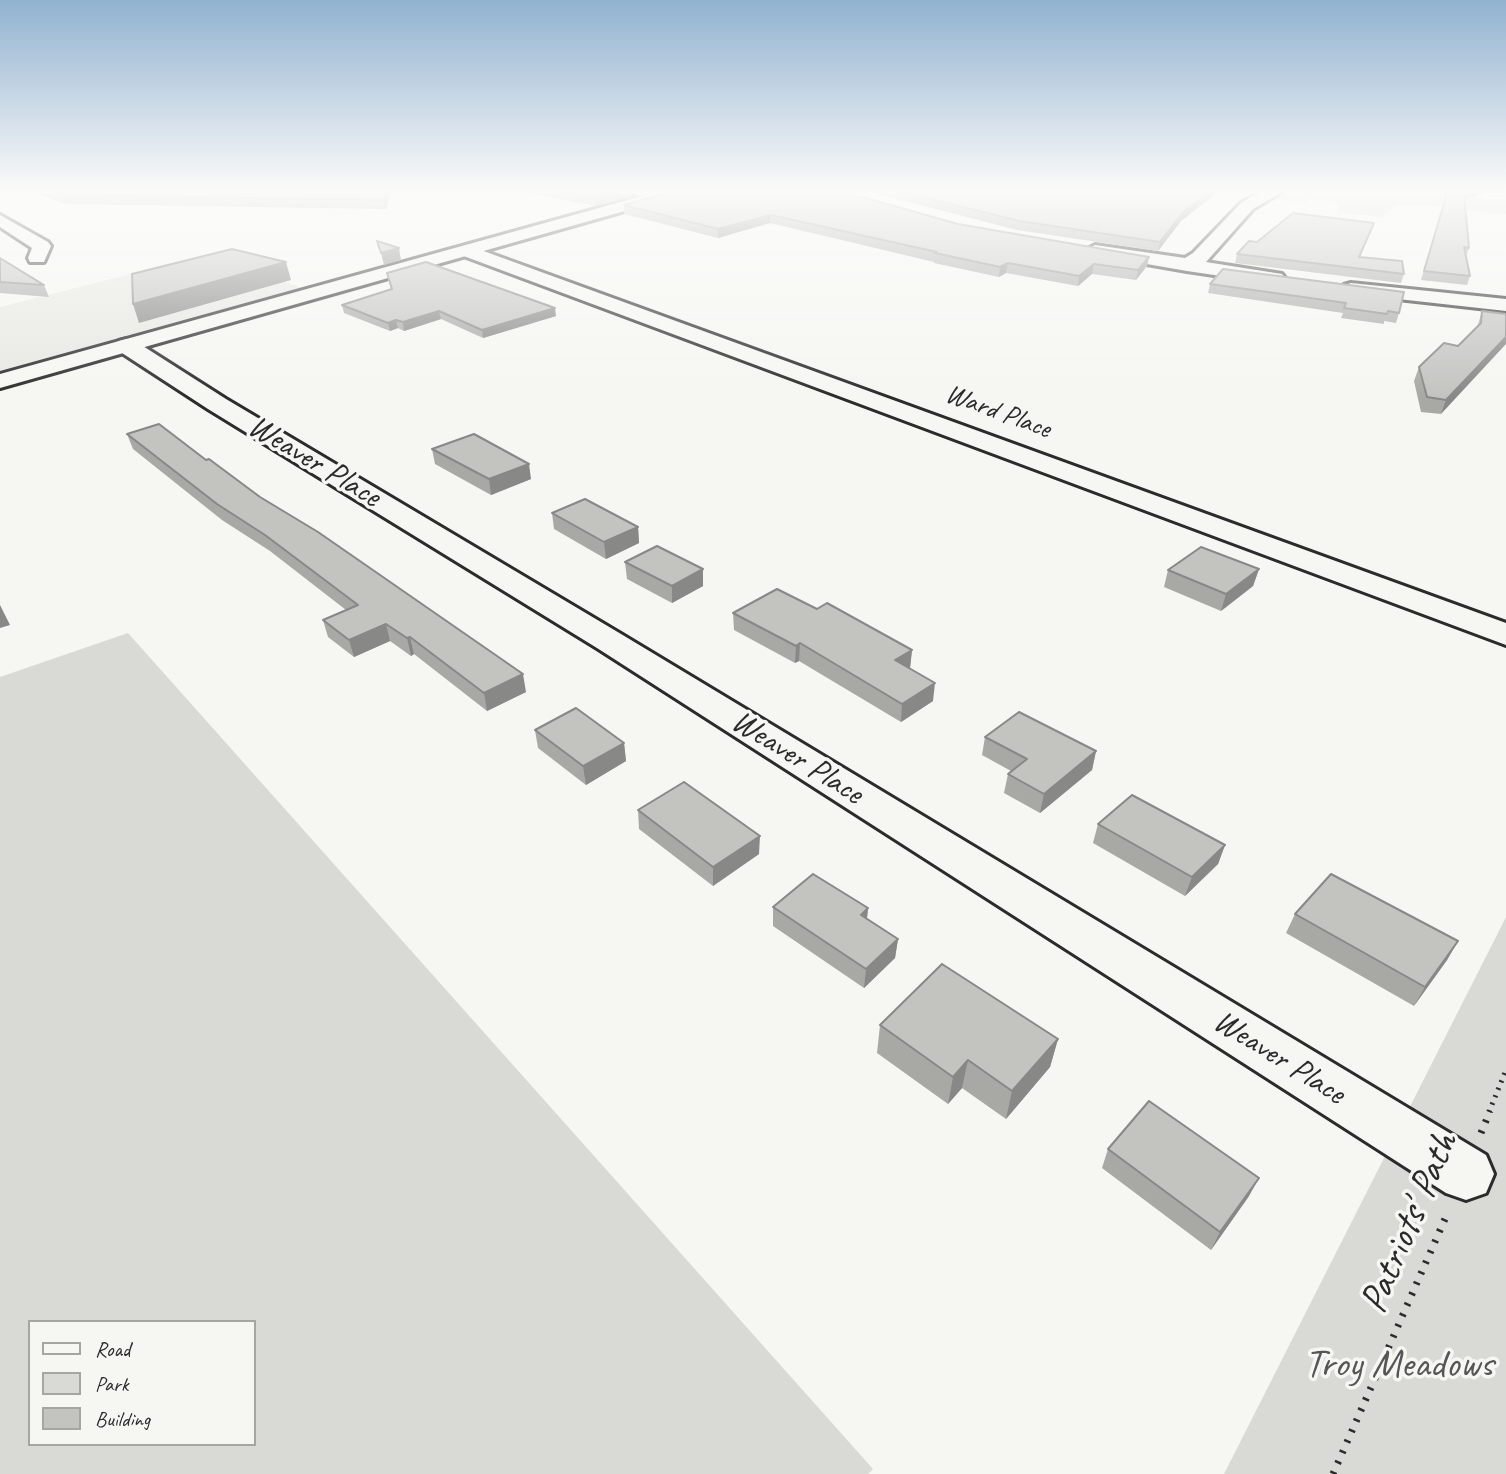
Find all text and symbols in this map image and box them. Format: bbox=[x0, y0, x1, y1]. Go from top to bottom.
street label: Ward Place bbox=[941, 378, 1055, 446]
street label: Weaver Place bbox=[241, 407, 387, 517]
street label: Weaver Place bbox=[724, 702, 870, 814]
street label: Weaver Place bbox=[1206, 1002, 1352, 1114]
street label: Patriots' Path bbox=[1351, 1126, 1469, 1320]
legend bbox=[28, 1320, 256, 1446]
text: Road bbox=[95, 1336, 130, 1362]
park label: Troy Meadows bbox=[1305, 1342, 1493, 1390]
text: Park bbox=[95, 1371, 128, 1397]
text: Building bbox=[95, 1406, 150, 1432]

